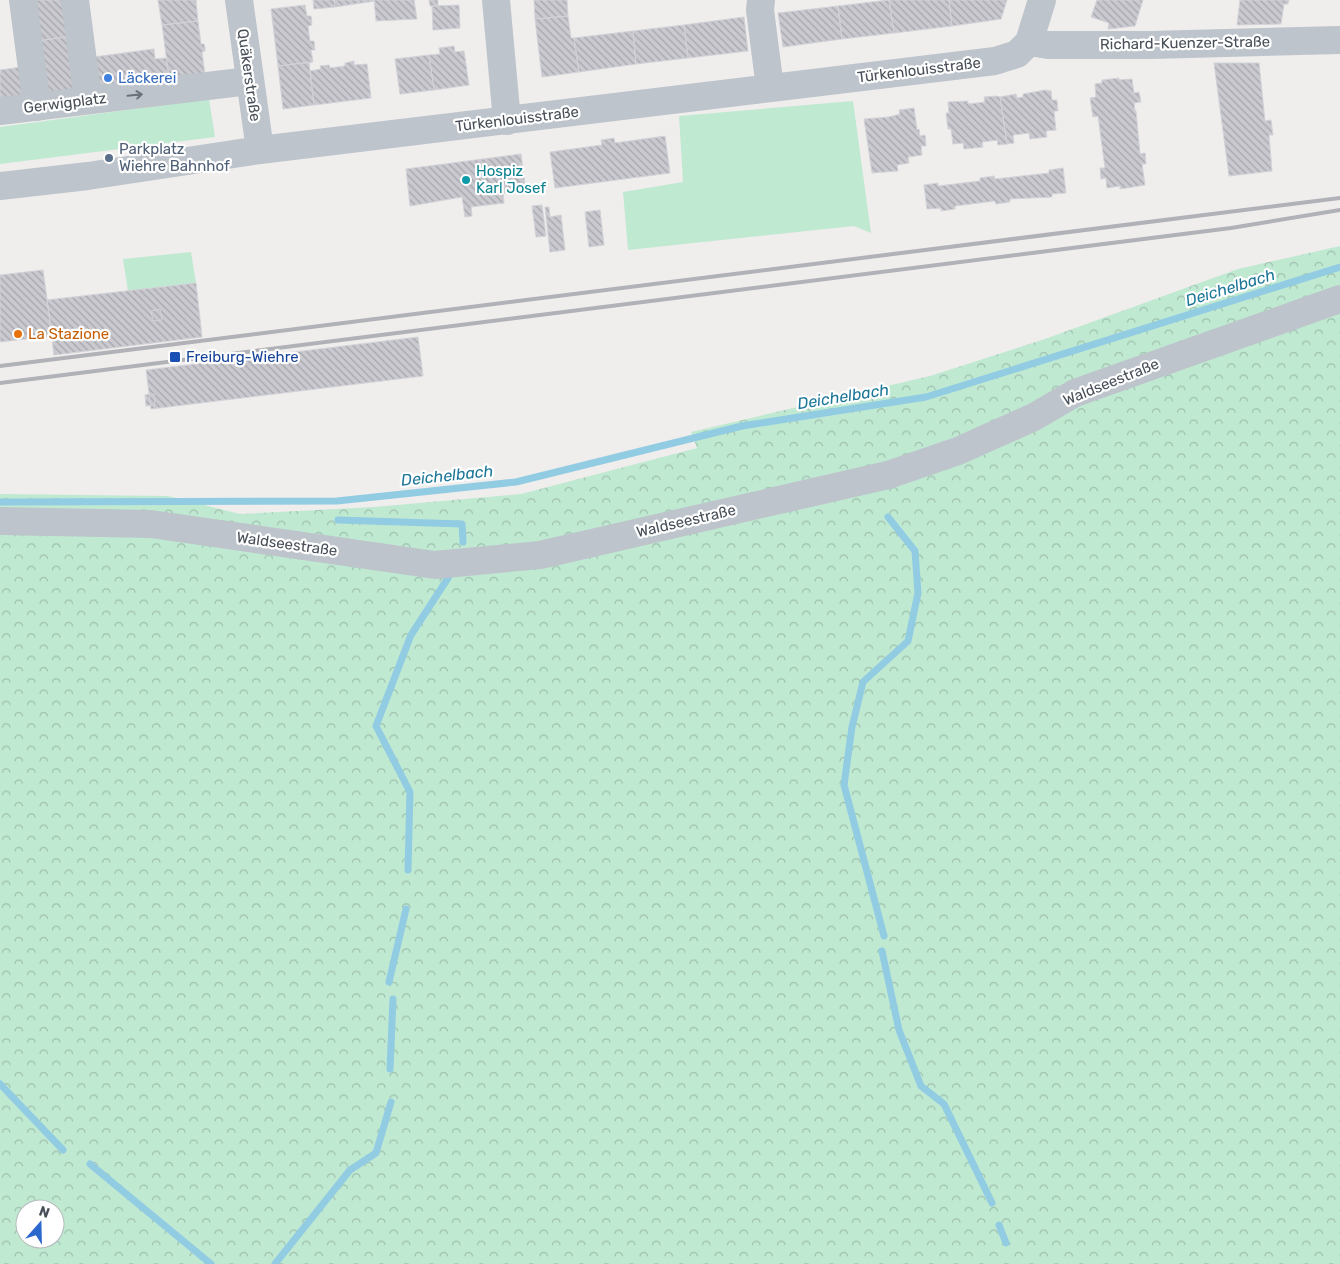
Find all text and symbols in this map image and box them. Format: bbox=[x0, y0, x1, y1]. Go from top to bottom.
street label: Quäkerstraße bbox=[234, 27, 264, 123]
street label: Richard-Kuenzer-Straße bbox=[1100, 33, 1270, 53]
street label: Türkenlouisstraße bbox=[856, 53, 982, 87]
place label: Läckerei bbox=[118, 69, 176, 87]
marker: Läckerei bbox=[102, 72, 114, 84]
street label: Gerwigplatz bbox=[23, 89, 108, 117]
one-way arrow bbox=[127, 90, 143, 100]
street label: Türkenlouisstraße bbox=[454, 102, 580, 136]
place label: Parkplatz Wiehre Bahnhof bbox=[119, 140, 230, 175]
marker: Parkplatz Wiehre Bahnhof bbox=[103, 152, 115, 164]
place label: Hospiz Karl Josef bbox=[476, 162, 546, 197]
marker: Hospiz Karl Josef bbox=[460, 174, 472, 186]
water label: Deichelbach bbox=[1183, 265, 1277, 310]
place label: La Stazione bbox=[28, 325, 109, 343]
marker: La Stazione bbox=[12, 328, 24, 340]
place label: Freiburg-Wiehre bbox=[186, 348, 299, 366]
marker: Freiburg-Wiehre bbox=[168, 350, 182, 364]
street label: Waldseestraße bbox=[1061, 355, 1161, 409]
water label: Deichelbach bbox=[796, 380, 890, 413]
water label: Deichelbach bbox=[400, 461, 494, 490]
street label: Waldseestraße bbox=[634, 501, 738, 541]
street label: Waldseestraße bbox=[235, 528, 339, 560]
north arrow bbox=[15, 1199, 65, 1249]
text: N bbox=[37, 1203, 52, 1222]

